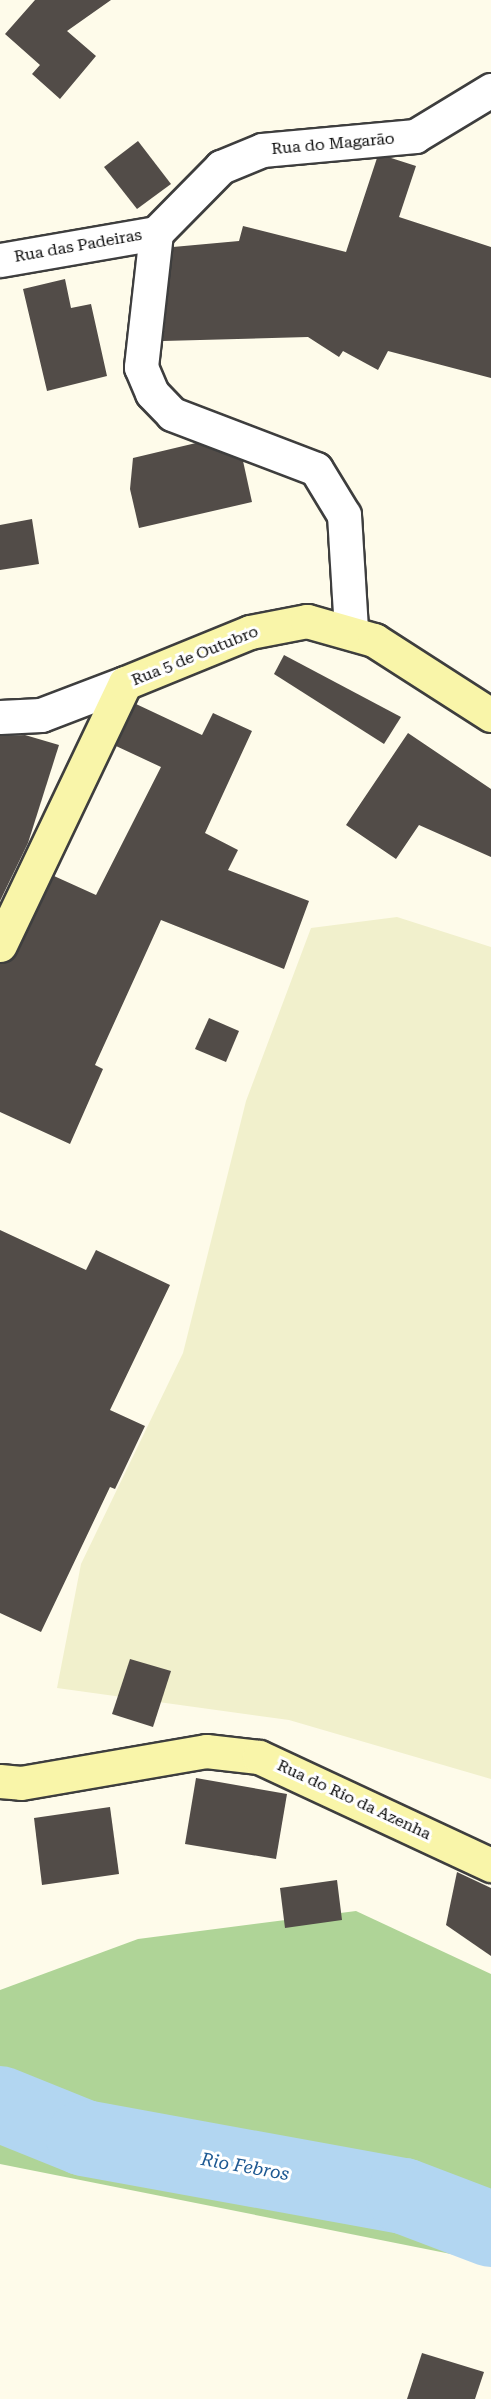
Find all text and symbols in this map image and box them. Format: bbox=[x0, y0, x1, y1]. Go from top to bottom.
street label: Rua do Magarão bbox=[271, 129, 395, 159]
street label: Rua das Padeiras bbox=[13, 225, 143, 267]
street label: Rua 5 de Outubro bbox=[129, 622, 261, 690]
street label: Rua do Rio da Azenha bbox=[274, 1756, 434, 1844]
water label: Rio Febros bbox=[199, 2149, 291, 2185]

